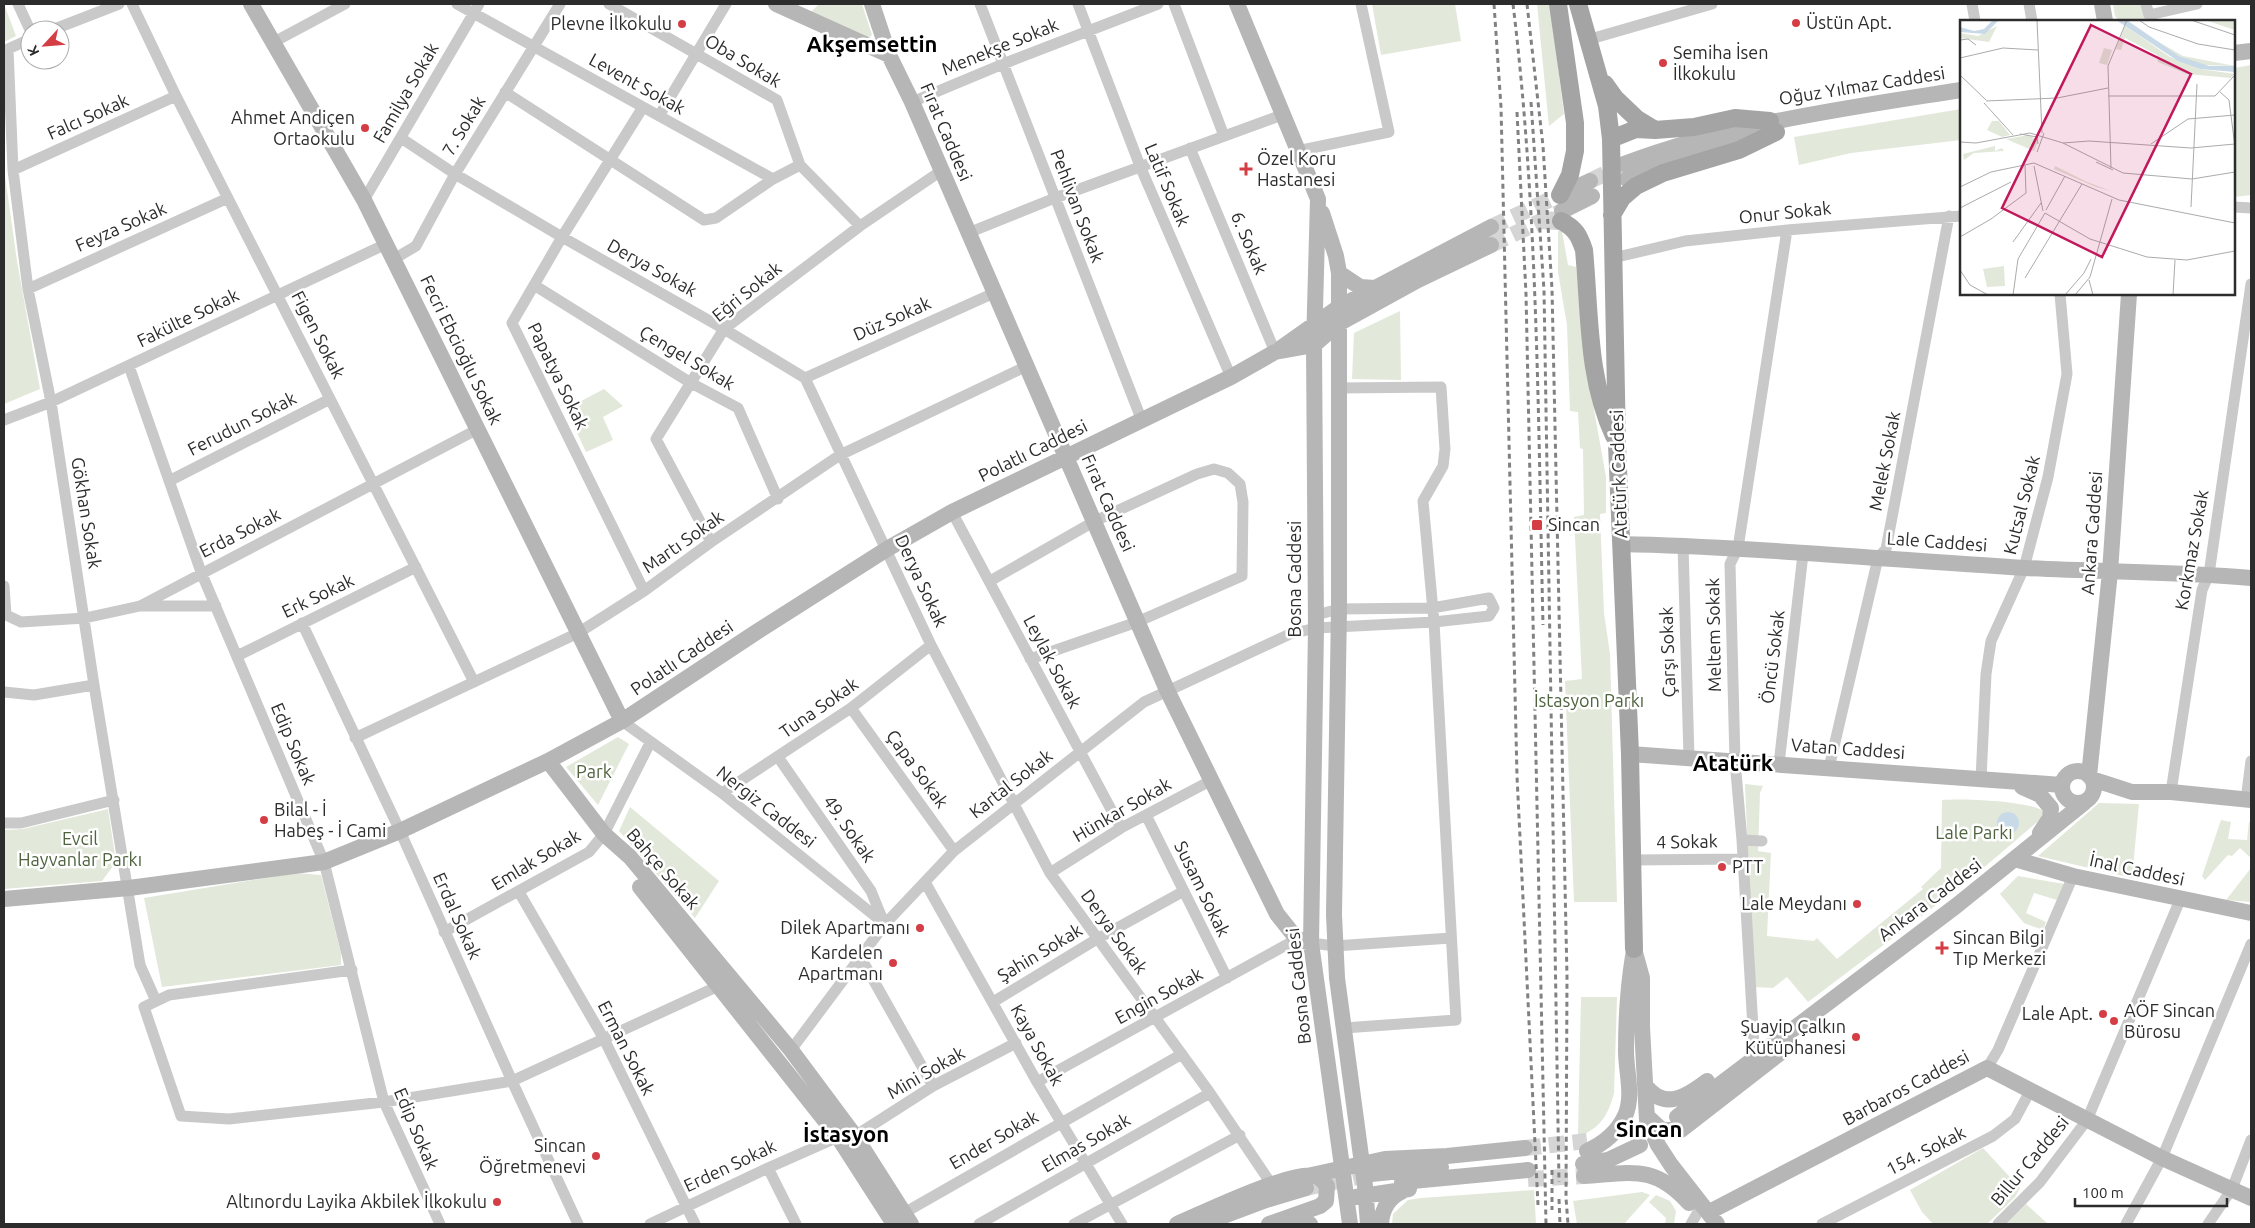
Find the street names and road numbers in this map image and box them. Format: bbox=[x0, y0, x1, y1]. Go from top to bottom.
street label: Menekşe Sokak bbox=[938, 14, 1061, 79]
street label: Oba Sokak bbox=[702, 30, 785, 91]
street label: Familya Sokak bbox=[368, 39, 442, 146]
street label: Levent Sokak bbox=[586, 49, 689, 118]
street label: Oğuz Yılmaz Caddesi bbox=[1777, 62, 1946, 108]
street label: Fırat Caddesi bbox=[917, 80, 977, 184]
street label: Falcı Sokak bbox=[44, 89, 131, 143]
street label: 7. Sokak bbox=[438, 92, 489, 159]
street label: Latif Sokak bbox=[1141, 140, 1194, 229]
street label: Pehlivan Sokak bbox=[1047, 146, 1109, 265]
street label: Feyza Sokak bbox=[72, 197, 169, 255]
street label: Onur Sokak bbox=[1738, 197, 1832, 227]
street label: 6. Sokak bbox=[1228, 208, 1272, 277]
street label: Derya Sokak bbox=[604, 234, 701, 300]
street label: Eğri Sokak bbox=[708, 257, 785, 325]
street label: Fecri Ebcioğlu Sokak bbox=[417, 272, 507, 428]
street label: Fakülte Sokak bbox=[133, 284, 242, 350]
street label: Figen Sokak bbox=[288, 287, 350, 382]
street label: Düz Sokak bbox=[850, 292, 933, 344]
street label: Papatya Sokak bbox=[524, 319, 593, 432]
street label: Çengel Sokak bbox=[636, 321, 739, 393]
street label: Ferudun Sokak bbox=[184, 387, 299, 459]
street label: Atatürk Caddesi bbox=[1606, 409, 1630, 539]
street label: Melek Sokak bbox=[1865, 409, 1903, 512]
street label: Polatlı Caddesi bbox=[975, 415, 1090, 485]
street label: Fırat Caddesi bbox=[1079, 451, 1139, 554]
street label: Kutsal Sokak bbox=[1999, 453, 2043, 556]
street label: Gökhan Sokak bbox=[68, 456, 106, 570]
street label: Ankara Caddesi bbox=[2077, 470, 2105, 595]
street label: Korkmaz Sokak bbox=[2171, 488, 2211, 612]
street label: Erda Sokak bbox=[196, 503, 283, 561]
street label: Martı Sokak bbox=[638, 506, 727, 577]
street label: Bosna Caddesi bbox=[1284, 521, 1304, 637]
street label: Lale Caddesi bbox=[1886, 528, 1988, 554]
street label: Derya Sokak bbox=[892, 531, 952, 630]
street label: Erk Sokak bbox=[278, 569, 357, 621]
street label: Meltem Sokak bbox=[1702, 578, 1724, 692]
street label: Çarşı Sokak bbox=[1655, 606, 1679, 698]
street label: Öncü Sokak bbox=[1756, 609, 1788, 705]
street label: Leylak Sokak bbox=[1020, 612, 1086, 711]
street label: Polatlı Caddesi bbox=[627, 616, 736, 699]
street label: Tuna Sokak bbox=[775, 673, 861, 741]
street label: Edip Sokak bbox=[268, 700, 320, 788]
street label: Çapa Sokak bbox=[883, 725, 953, 811]
street label: Vatan Caddesi bbox=[1790, 734, 1906, 762]
street label: Kartal Sokak bbox=[965, 745, 1056, 822]
street label: Nergiz Caddesi bbox=[713, 761, 820, 851]
street label: Hünkar Sokak bbox=[1069, 773, 1174, 845]
street label: 49. Sokak bbox=[820, 791, 880, 865]
street label: Bahçe Sokak bbox=[623, 824, 704, 913]
street label: Emlak Sokak bbox=[487, 825, 584, 894]
street label: 4 Sokak bbox=[1656, 830, 1718, 852]
street label: Susam Sokak bbox=[1171, 838, 1235, 940]
street label: İnal Caddesi bbox=[2088, 849, 2186, 889]
street label: Ankara Caddesi bbox=[1874, 854, 1985, 944]
street label: Erdal Sokak bbox=[430, 869, 486, 962]
street label: Derya Sokak bbox=[1078, 885, 1152, 977]
street label: Şahin Sokak bbox=[994, 919, 1085, 985]
street label: Bosna Caddesi bbox=[1282, 927, 1314, 1045]
street label: Engin Sokak bbox=[1111, 963, 1206, 1027]
street label: Erman Sokak bbox=[594, 997, 659, 1098]
street label: Kaya Sokak bbox=[1007, 1000, 1068, 1089]
street label: Mini Sokak bbox=[883, 1042, 968, 1102]
street label: Barbaros Caddesi bbox=[1839, 1045, 1972, 1129]
street label: Edip Sokak bbox=[391, 1085, 443, 1173]
street label: Ender Sokak bbox=[946, 1106, 1041, 1173]
street label: Elmas Sokak bbox=[1038, 1109, 1133, 1176]
street label: Billur Caddesi bbox=[1986, 1112, 2072, 1209]
street label: 154. Sokak bbox=[1883, 1122, 1969, 1179]
street label: Erden Sokak bbox=[680, 1135, 779, 1195]

